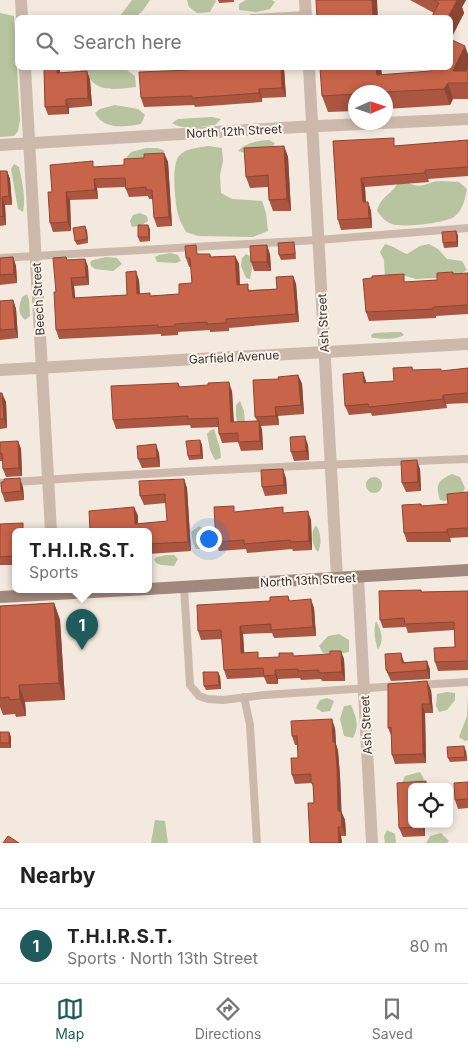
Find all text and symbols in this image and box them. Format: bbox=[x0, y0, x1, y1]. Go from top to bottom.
search box bbox=[15, 15, 453, 70]
icon: search bbox=[33, 29, 61, 57]
text: Search here bbox=[73, 31, 182, 54]
north arrow bbox=[348, 85, 393, 130]
street label: North 12th Street bbox=[186, 121, 282, 141]
street label: Beech Street bbox=[29, 262, 47, 336]
street label: Ash Street bbox=[314, 293, 332, 353]
street label: Garfield Avenue bbox=[188, 347, 280, 367]
your location bbox=[196, 526, 222, 552]
popup bbox=[12, 528, 152, 593]
text: T.H.I.R.S.T. bbox=[29, 539, 135, 562]
text: Sports bbox=[29, 562, 78, 582]
street label: North 13th Street bbox=[260, 570, 356, 590]
pin: 1 bbox=[66, 609, 98, 650]
street label: Ash Street bbox=[357, 695, 375, 755]
map controls bbox=[408, 783, 453, 828]
button: locate bbox=[408, 783, 453, 828]
text: Nearby bbox=[20, 863, 95, 888]
text: T.H.I.R.S.T. bbox=[67, 925, 173, 948]
text: 1 bbox=[33, 936, 39, 956]
text: 80 m bbox=[409, 936, 448, 956]
text: Sports · North 13th Street bbox=[67, 948, 258, 968]
tab: Map bbox=[55, 995, 84, 1042]
tab: Directions bbox=[195, 995, 261, 1042]
tab: Saved bbox=[372, 995, 413, 1042]

